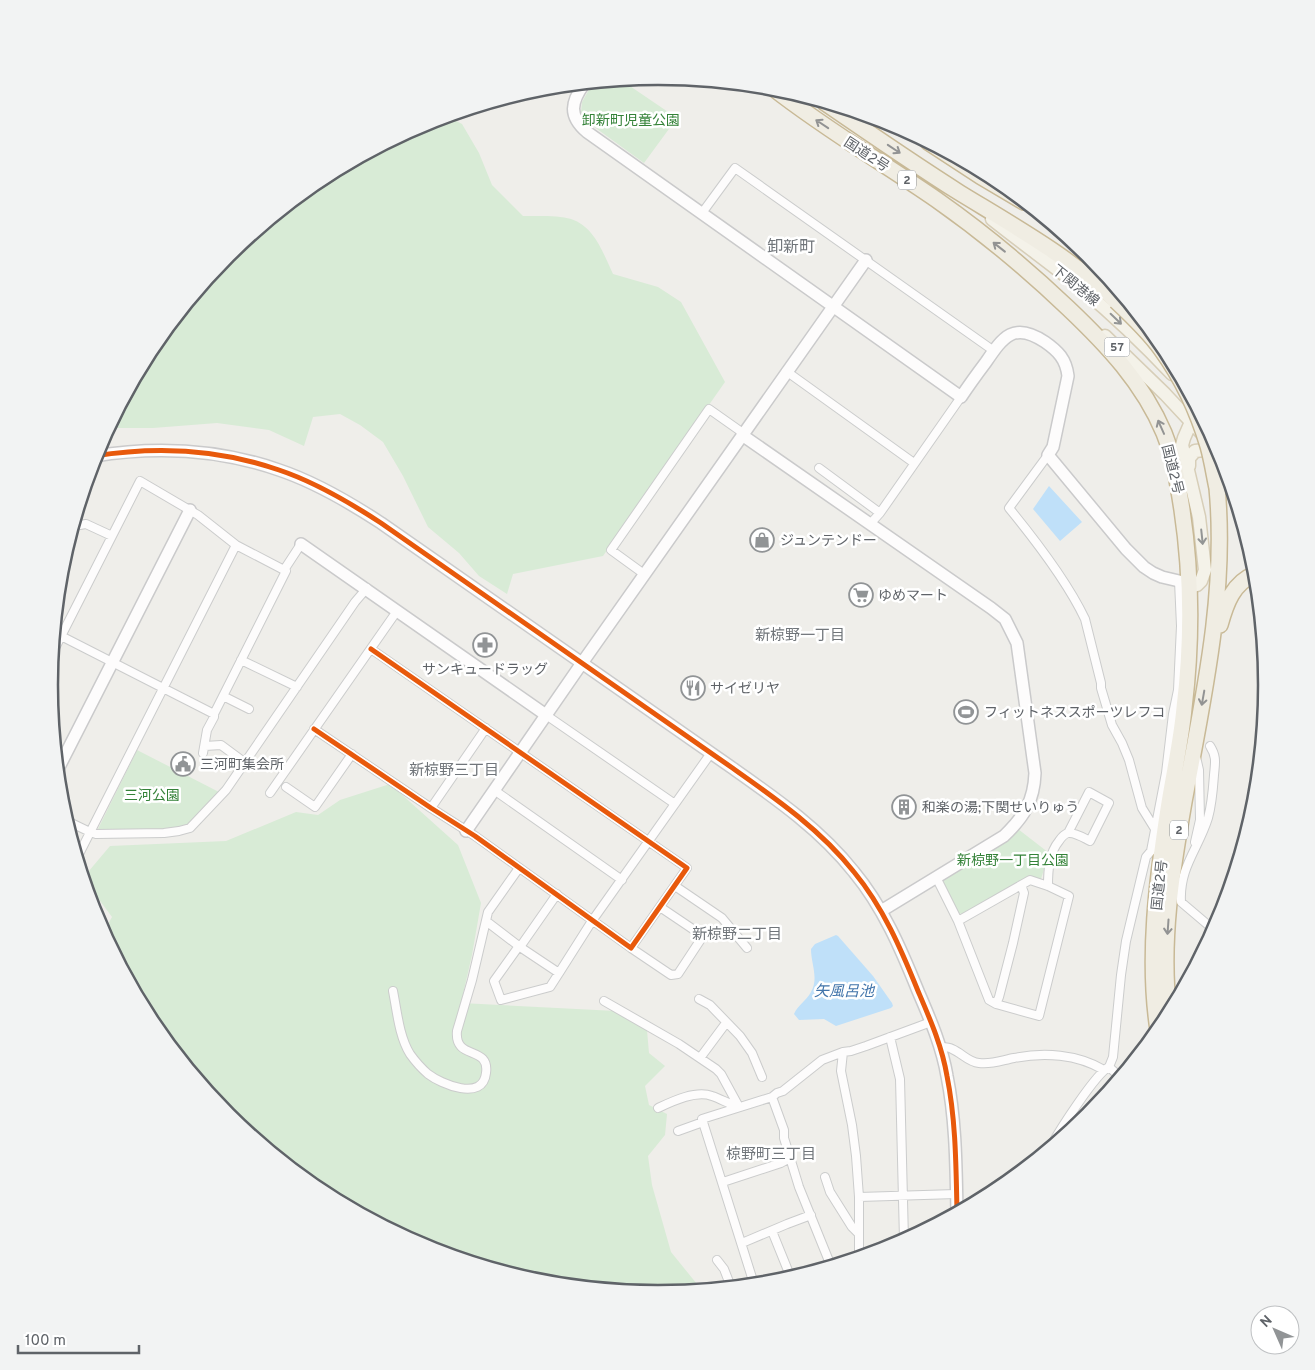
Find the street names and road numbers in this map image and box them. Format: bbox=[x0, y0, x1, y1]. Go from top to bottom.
street label: 国道2号 bbox=[840, 134, 892, 176]
road number: 2 bbox=[898, 170, 916, 190]
street label: 下関港線 bbox=[1048, 262, 1102, 310]
road number: 57 bbox=[1104, 338, 1130, 357]
street label: 国道2号 bbox=[1157, 443, 1186, 496]
road number: 2 bbox=[1170, 820, 1188, 840]
street label: 国道2号 bbox=[1149, 859, 1172, 911]

